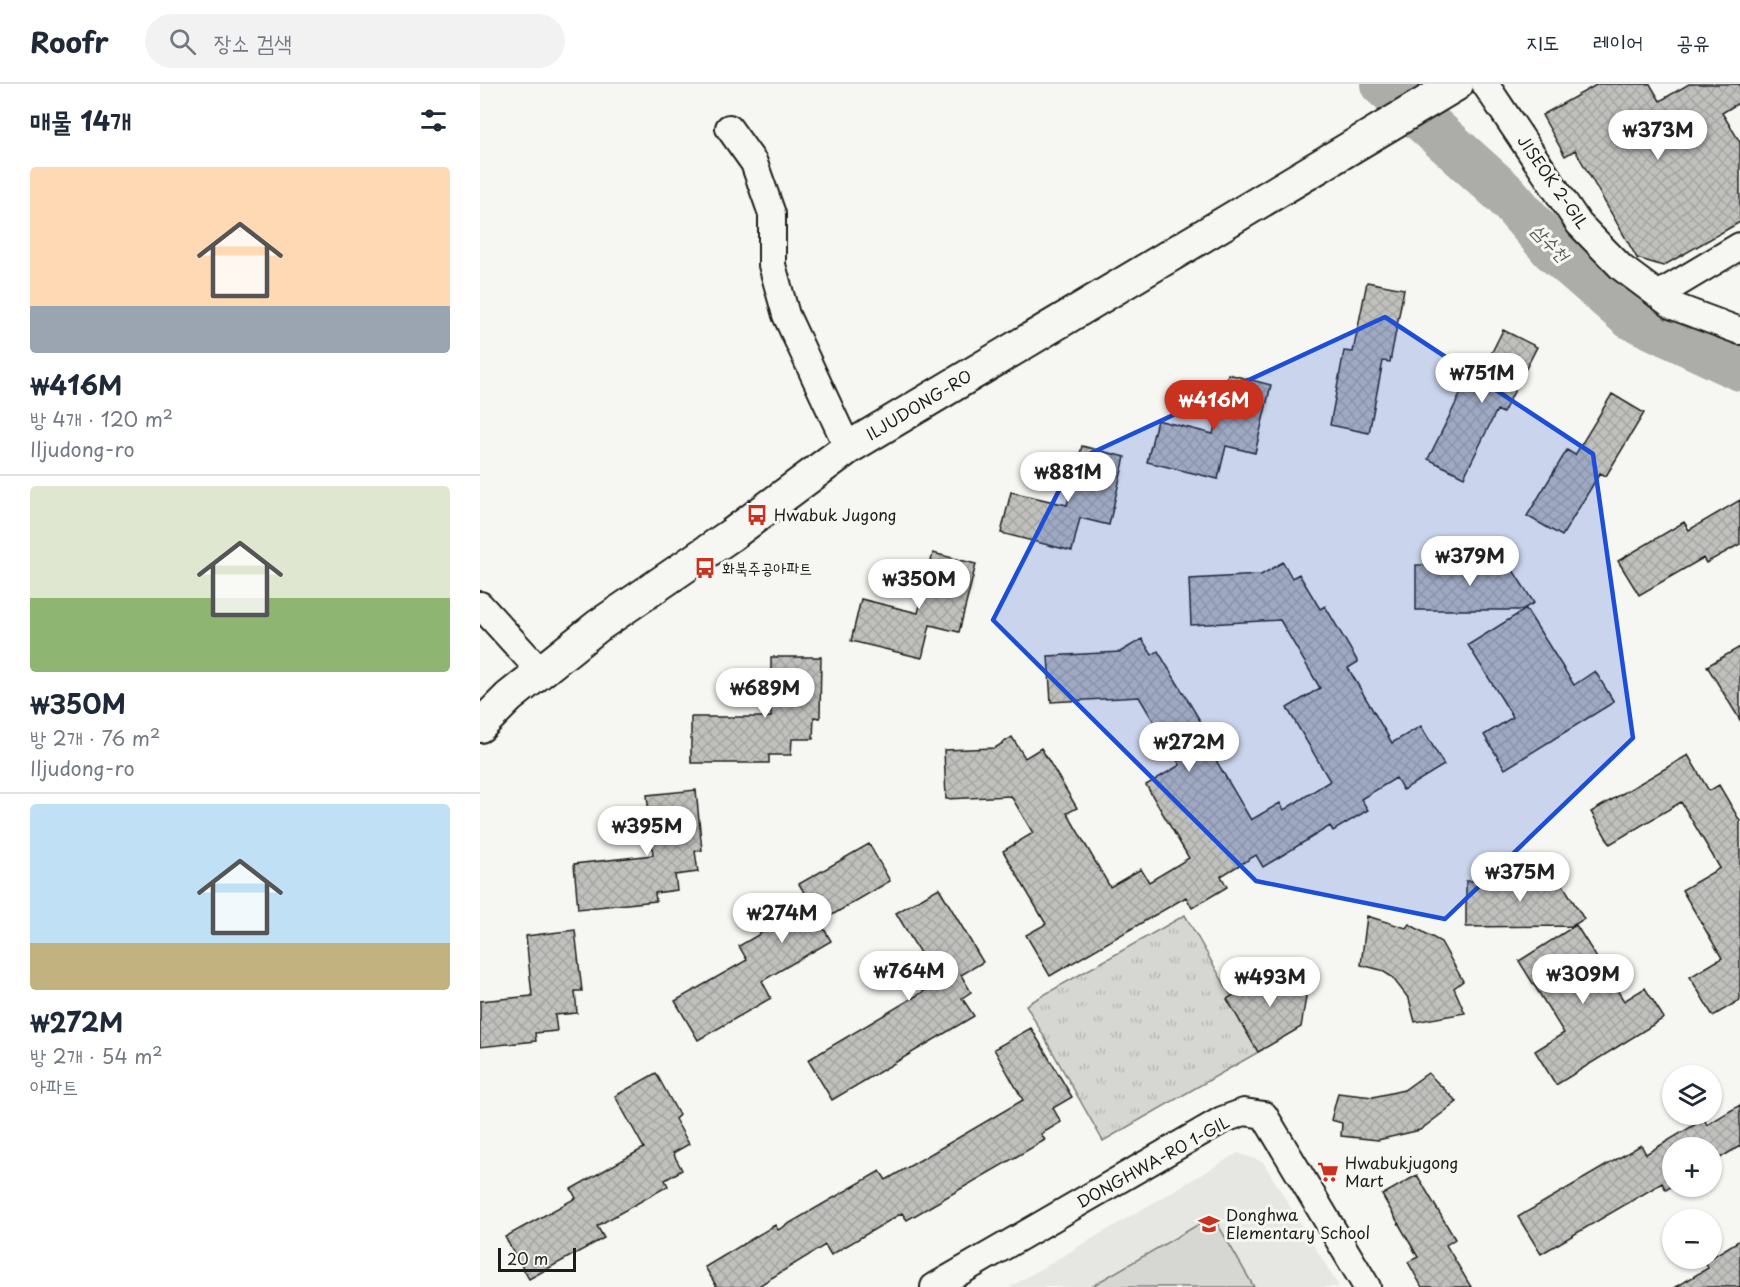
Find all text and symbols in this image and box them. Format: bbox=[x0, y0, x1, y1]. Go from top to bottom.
search box bbox=[145, 14, 565, 68]
text: Roofr bbox=[30, 20, 109, 63]
icon: search bbox=[166, 25, 199, 58]
text: 장소 검색 bbox=[214, 25, 292, 58]
text: 지도 bbox=[1526, 25, 1560, 57]
text: 레이어 bbox=[1593, 25, 1643, 57]
text: 공유 bbox=[1676, 25, 1710, 57]
text: 매물 14개 bbox=[30, 101, 131, 140]
icon: filters bbox=[417, 104, 450, 137]
pin: ₩373M bbox=[1616, 110, 1700, 161]
text: ₩373M bbox=[1622, 114, 1694, 144]
street label: JISEOK 2-GIL bbox=[1513, 130, 1595, 233]
icon: home bbox=[186, 206, 294, 314]
water label: 삼수천 bbox=[1526, 217, 1577, 268]
pin: ₩751M bbox=[1440, 353, 1524, 404]
text: ₩751M bbox=[1449, 357, 1515, 387]
street label: ILJUDONG-RO bbox=[861, 363, 976, 445]
text: ₩416M bbox=[30, 365, 122, 404]
pin: ₩416M bbox=[1172, 380, 1256, 431]
text: ₩416M bbox=[1179, 384, 1249, 414]
text: 방 4개 · 120 m² bbox=[30, 404, 173, 434]
text: Iljudong-ro bbox=[30, 434, 135, 464]
pin: ₩881M bbox=[1026, 452, 1110, 503]
text: ₩881M bbox=[1034, 456, 1102, 486]
place label: Hwabuk Jugong bbox=[774, 502, 897, 526]
bus stop icon: Hwabuk Jugong bbox=[745, 503, 769, 527]
icon: home bbox=[186, 525, 294, 633]
pin: ₩379M bbox=[1428, 536, 1512, 587]
text: ₩379M bbox=[1435, 540, 1505, 570]
place label: 화북주공아파트 bbox=[722, 555, 812, 579]
bus stop icon: 화북주공아파트 bbox=[693, 556, 717, 580]
pin: ₩350M bbox=[877, 559, 961, 610]
text: ₩350M bbox=[882, 563, 956, 593]
pin: ₩689M bbox=[723, 668, 807, 719]
text: ₩689M bbox=[730, 672, 800, 702]
text: ₩350M bbox=[30, 684, 126, 723]
pin: ₩272M bbox=[1147, 722, 1231, 773]
text: 방 2개 · 76 m² bbox=[30, 723, 160, 753]
text: ₩272M bbox=[1153, 726, 1225, 756]
text: Iljudong-ro bbox=[30, 753, 135, 783]
pin: ₩395M bbox=[605, 806, 689, 857]
text: ₩395M bbox=[611, 810, 683, 840]
icon: home bbox=[186, 843, 294, 951]
pin: ₩375M bbox=[1478, 852, 1562, 903]
text: ₩375M bbox=[1485, 856, 1555, 886]
pin: ₩274M bbox=[740, 893, 824, 944]
text: ₩274M bbox=[747, 897, 817, 927]
pin: ₩764M bbox=[867, 951, 951, 1002]
pin: ₩309M bbox=[1541, 954, 1625, 1005]
text: ₩764M bbox=[873, 955, 945, 985]
pin: ₩493M bbox=[1228, 957, 1312, 1008]
text: ₩309M bbox=[1546, 958, 1620, 988]
text: ₩493M bbox=[1234, 961, 1306, 991]
text: ₩272M bbox=[30, 1002, 123, 1041]
text: 방 2개 · 54 m² bbox=[30, 1041, 163, 1071]
map controls bbox=[1662, 1065, 1722, 1269]
button: layers bbox=[1662, 1065, 1722, 1125]
text: 아파트 bbox=[30, 1071, 78, 1101]
street label: DONGHWA-RO 1-GIL bbox=[1072, 1109, 1233, 1213]
button: + bbox=[1662, 1137, 1722, 1197]
place label: Hwabukjugong Mart bbox=[1345, 1150, 1459, 1192]
supermarket icon: Hwabukjugong Mart bbox=[1316, 1160, 1340, 1184]
place label: Donghwa Elementary School bbox=[1226, 1202, 1370, 1244]
button: − bbox=[1662, 1209, 1722, 1269]
school or university icon: Donghwa Elementary School bbox=[1197, 1212, 1221, 1236]
scale bar bbox=[498, 1245, 576, 1272]
text: 20 m bbox=[507, 1246, 548, 1270]

